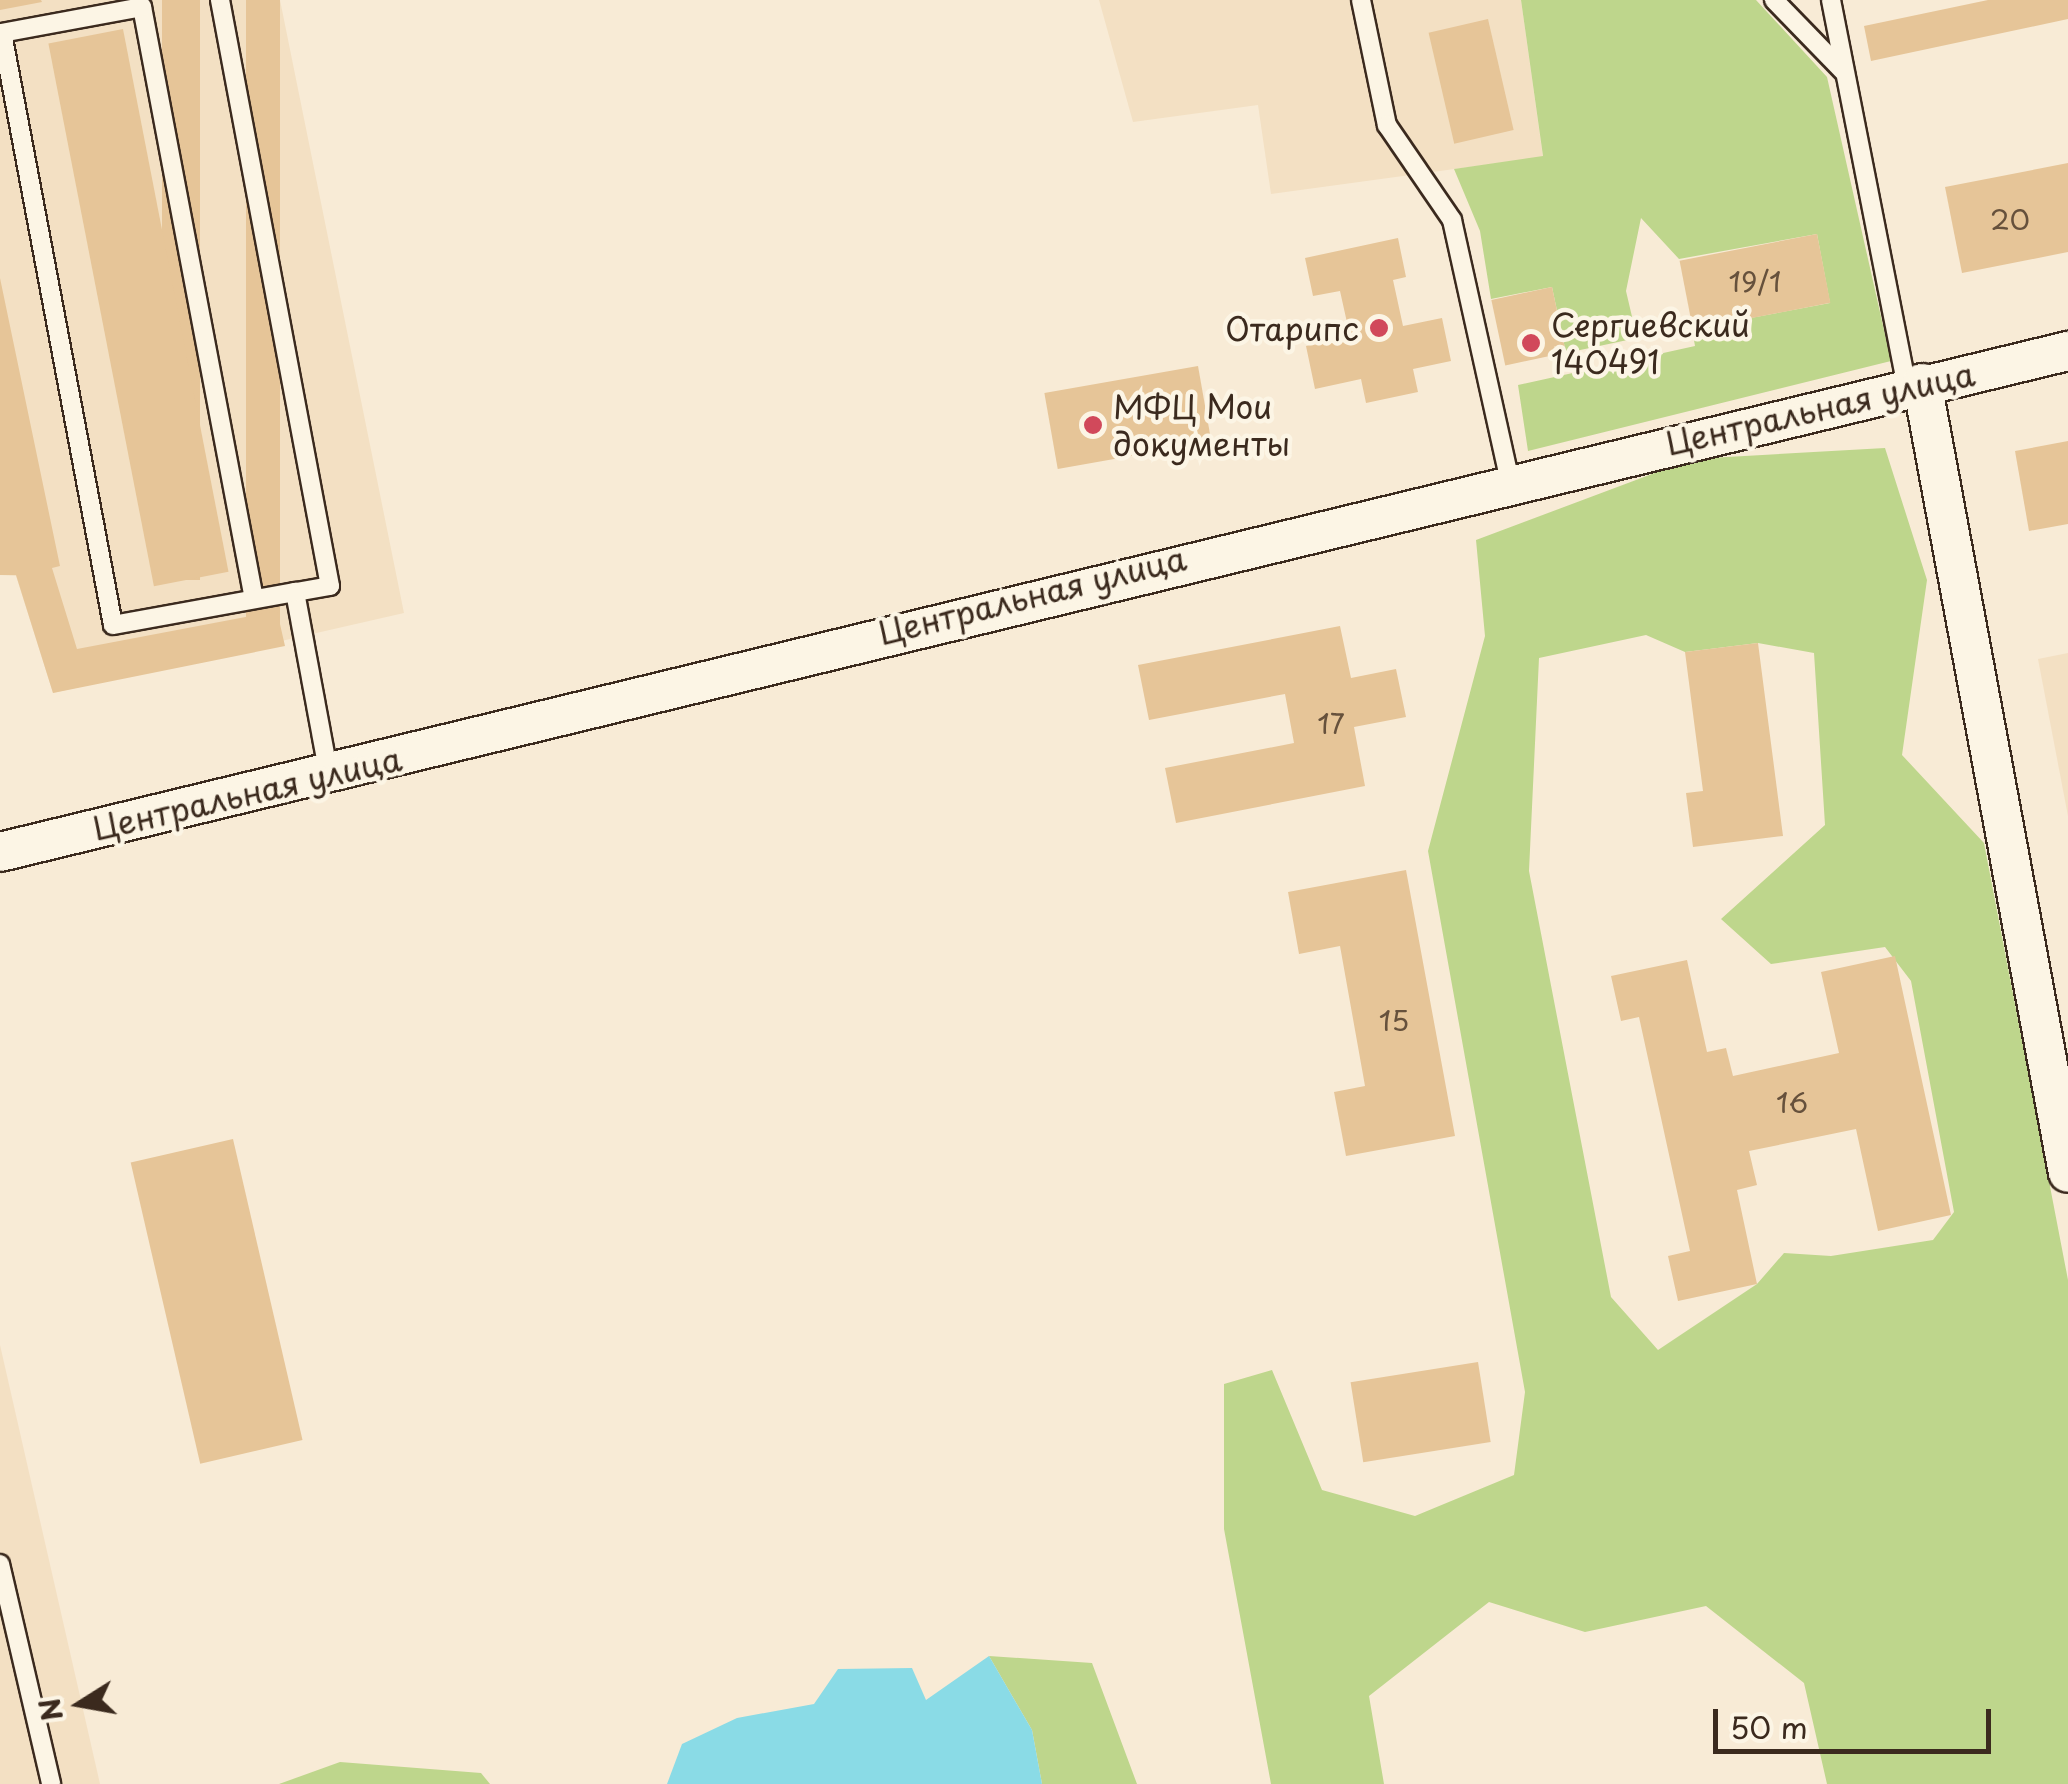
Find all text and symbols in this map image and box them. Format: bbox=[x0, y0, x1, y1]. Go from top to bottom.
house number: 20 bbox=[1990, 202, 2030, 236]
house number: 19/1 bbox=[1728, 264, 1782, 298]
place label: Сергиевский 140491 bbox=[1551, 306, 1750, 381]
place label: Отарипс bbox=[1225, 309, 1359, 347]
marker: Отарипс bbox=[1368, 317, 1390, 339]
marker: Сергиевский 140491 bbox=[1520, 332, 1542, 354]
street label: Центральная улица bbox=[1662, 354, 1978, 462]
place label: МФЦ Мои документы bbox=[1113, 388, 1290, 463]
marker: МФЦ Мои документы bbox=[1082, 414, 1104, 436]
street label: Центральная улица bbox=[874, 538, 1190, 652]
house number: 17 bbox=[1317, 706, 1345, 740]
street label: Центральная улица bbox=[89, 739, 405, 847]
house number: 15 bbox=[1379, 1003, 1409, 1037]
house number: 16 bbox=[1776, 1085, 1808, 1119]
north arrow bbox=[30, 1654, 130, 1754]
scale bar bbox=[1718, 1689, 1996, 1751]
text: N bbox=[27, 1695, 73, 1725]
text: 50 m bbox=[1730, 1704, 1808, 1749]

